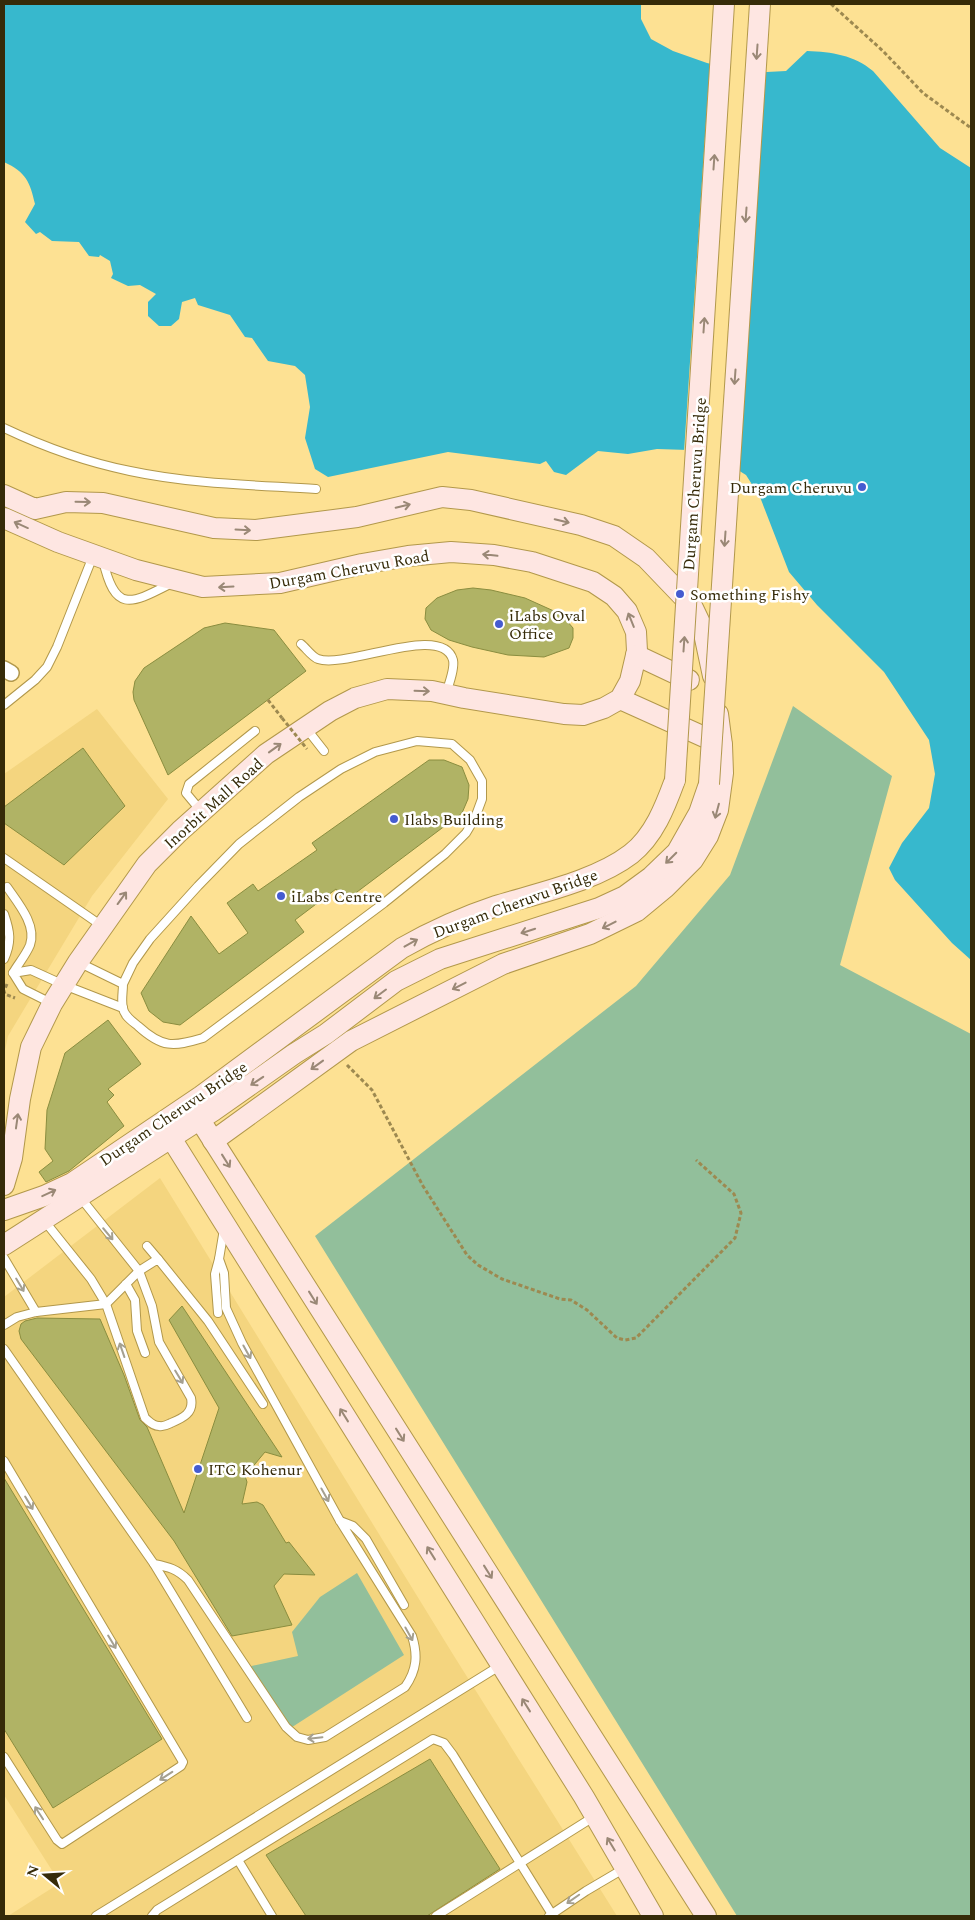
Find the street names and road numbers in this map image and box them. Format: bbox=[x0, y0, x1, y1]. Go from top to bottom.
street label: Durgam Cheruvu Bridge bbox=[677, 397, 713, 572]
street label: Durgam Cheruvu Road bbox=[267, 544, 431, 596]
street label: Inorbit Mall Road bbox=[159, 752, 269, 855]
street label: Durgam Cheruvu Bridge bbox=[430, 863, 601, 945]
street label: Durgam Cheruvu Bridge bbox=[95, 1055, 252, 1172]

